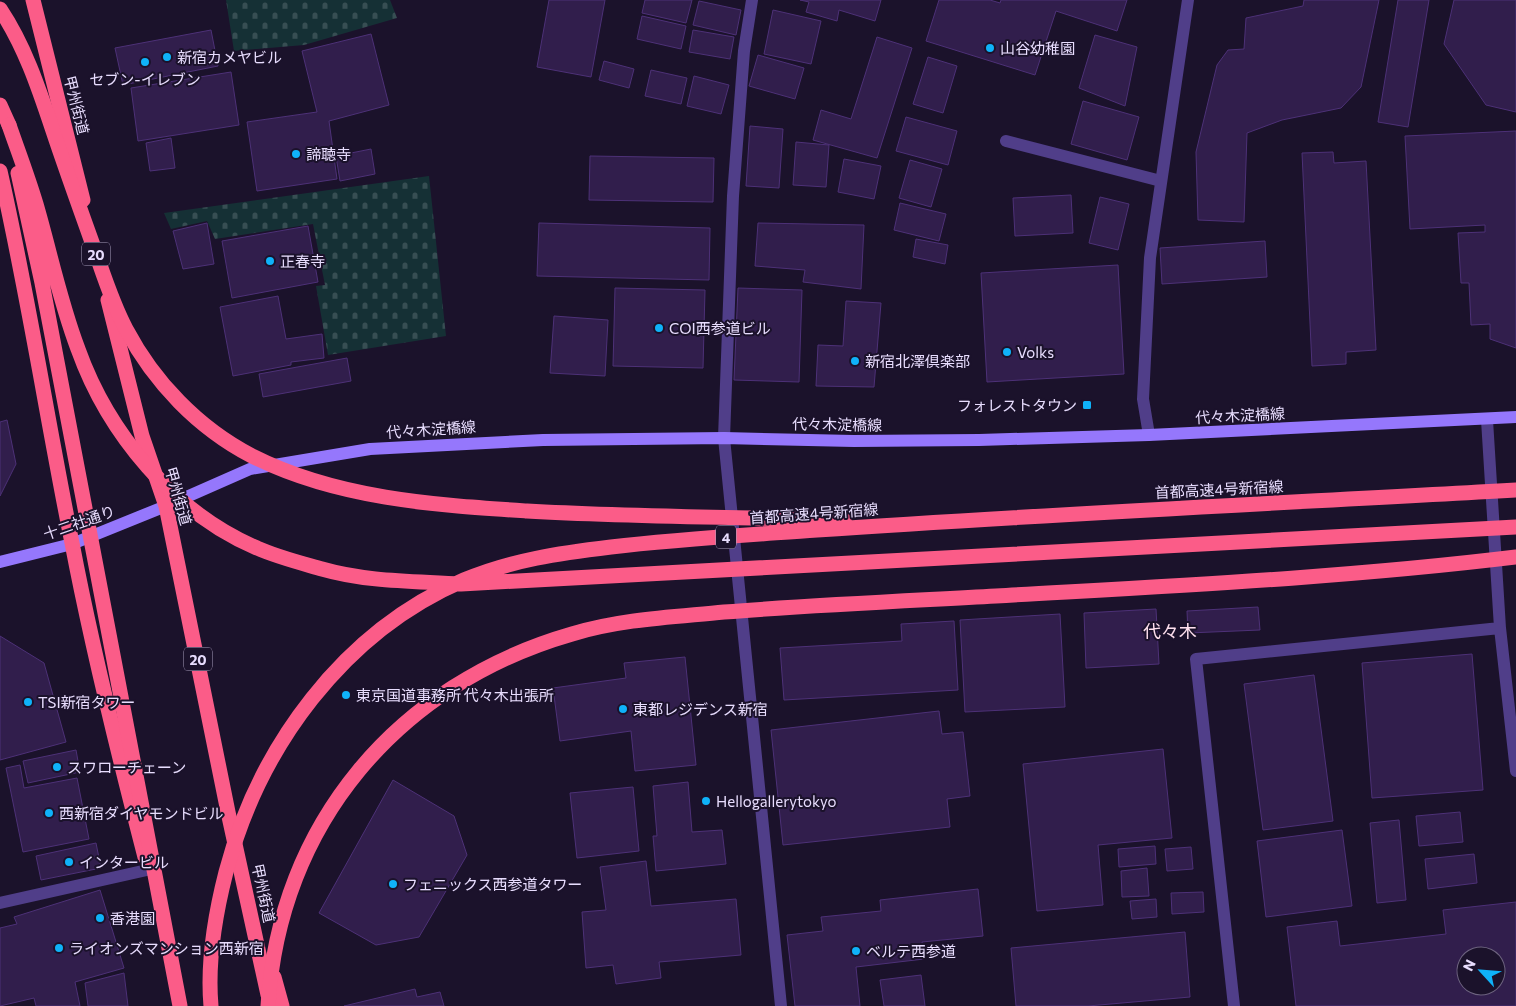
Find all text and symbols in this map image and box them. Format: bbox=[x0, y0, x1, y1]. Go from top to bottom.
place label: 山谷幼稚園 bbox=[1000, 39, 1075, 57]
marker: 山谷幼稚園 bbox=[984, 42, 996, 54]
place label: 新宿カメヤビル bbox=[177, 48, 282, 66]
marker: 新宿カメヤビル bbox=[161, 51, 173, 63]
marker: セブン-イレブン bbox=[139, 56, 151, 68]
place label: セブン-イレブン bbox=[89, 70, 201, 88]
street label: 甲州街道 bbox=[61, 74, 93, 136]
place label: 諦聴寺 bbox=[306, 145, 351, 163]
marker: 諦聴寺 bbox=[290, 148, 302, 160]
road number: 20 bbox=[82, 242, 110, 266]
place label: 正春寺 bbox=[280, 252, 325, 270]
marker: 正春寺 bbox=[264, 255, 276, 267]
place label: COI西参道ビル bbox=[669, 319, 771, 337]
marker: COI西参道ビル bbox=[653, 322, 665, 334]
place label: Volks bbox=[1017, 343, 1054, 361]
marker: Volks bbox=[1001, 346, 1013, 358]
place label: 新宿北澤倶楽部 bbox=[865, 352, 970, 370]
marker: 新宿北澤倶楽部 bbox=[849, 355, 861, 367]
place label: フォレストタウン bbox=[957, 396, 1077, 414]
marker: フォレストタウン bbox=[1081, 399, 1093, 411]
street label: 代々木淀橋線 bbox=[1195, 404, 1285, 426]
street label: 代々木淀橋線 bbox=[792, 414, 882, 434]
street label: 代々木淀橋線 bbox=[385, 417, 477, 441]
street label: 甲州街道 bbox=[162, 465, 196, 527]
street label: 首都高速4号新宿線 bbox=[1154, 477, 1284, 501]
street label: 首都高速4号新宿線 bbox=[749, 500, 879, 526]
street label: 十二社通り bbox=[41, 501, 117, 543]
road number: 4 bbox=[716, 526, 736, 548]
district label: 代々木 bbox=[1143, 620, 1197, 642]
road number: 20 bbox=[184, 648, 212, 671]
place label: 東京国道事務所 代々木出張所 bbox=[356, 686, 554, 704]
marker: 東京国道事務所 代々木出張所 bbox=[340, 689, 352, 701]
place label: TSI新宿タワー bbox=[38, 693, 136, 711]
marker: TSI新宿タワー bbox=[22, 696, 34, 708]
place label: 東都レジデンス新宿 bbox=[633, 700, 768, 718]
marker: 東都レジデンス新宿 bbox=[617, 703, 629, 715]
place label: スワローチェーン bbox=[67, 758, 186, 776]
marker: スワローチェーン bbox=[51, 761, 63, 773]
place label: Hellogallerytokyo bbox=[716, 792, 837, 810]
marker: Hellogallerytokyo bbox=[700, 795, 712, 807]
place label: 西新宿ダイヤモンドビル bbox=[59, 804, 224, 822]
marker: 西新宿ダイヤモンドビル bbox=[43, 807, 55, 819]
place label: インタービル bbox=[79, 853, 169, 871]
marker: インタービル bbox=[63, 856, 75, 868]
street label: 甲州街道 bbox=[249, 862, 279, 924]
place label: フェニックス西参道タワー bbox=[403, 875, 583, 893]
marker: フェニックス西参道タワー bbox=[387, 878, 399, 890]
place label: 香港園 bbox=[110, 909, 155, 927]
marker: 香港園 bbox=[94, 912, 106, 924]
place label: ライオンズマンション西新宿 bbox=[69, 939, 264, 957]
marker: ライオンズマンション西新宿 bbox=[53, 942, 65, 954]
place label: ベルテ西参道 bbox=[866, 942, 956, 960]
marker: ベルテ西参道 bbox=[850, 945, 862, 957]
north arrow bbox=[1456, 946, 1506, 996]
text: N bbox=[1459, 957, 1479, 974]

